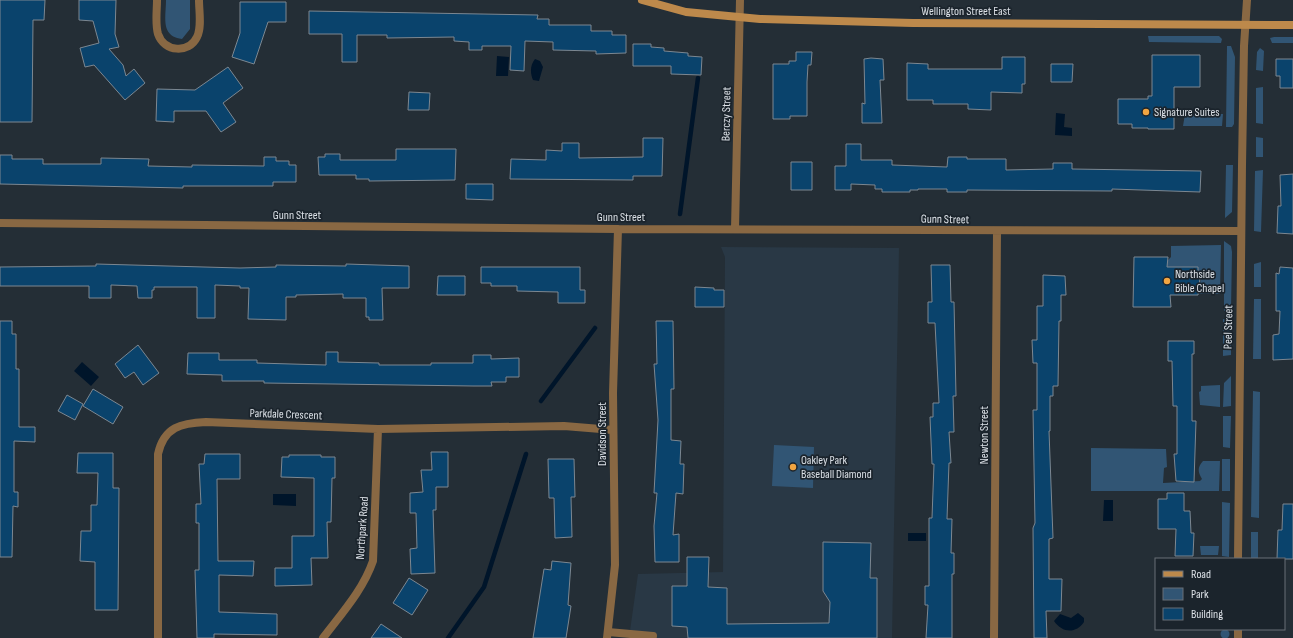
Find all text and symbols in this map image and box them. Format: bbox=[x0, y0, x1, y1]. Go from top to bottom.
street label: Wellington Street East bbox=[921, 4, 1011, 19]
street label: Berczy Street bbox=[719, 86, 734, 141]
place label: Signature Suites bbox=[1154, 105, 1220, 120]
marker: Signature Suites bbox=[1141, 107, 1151, 117]
street label: Gunn Street bbox=[273, 208, 322, 223]
street label: Gunn Street bbox=[597, 210, 646, 225]
street label: Gunn Street bbox=[921, 212, 970, 227]
place label: Northside Bible Chapel bbox=[1175, 267, 1224, 296]
marker: Northside Bible Chapel bbox=[1162, 276, 1172, 286]
street label: Peel Street bbox=[1221, 304, 1236, 349]
street label: Davidson Street bbox=[595, 402, 610, 466]
street label: Newton Street bbox=[977, 405, 992, 464]
street label: Parkdale Crescent bbox=[249, 406, 323, 423]
place label: Oakley Park Baseball Diamond bbox=[801, 453, 872, 482]
marker: Oakley Park Baseball Diamond bbox=[788, 462, 798, 472]
street label: Northpark Road bbox=[353, 496, 372, 560]
legend bbox=[1155, 558, 1285, 630]
text: Road bbox=[1191, 567, 1211, 582]
text: Park bbox=[1191, 587, 1209, 602]
text: Building bbox=[1191, 607, 1223, 622]

